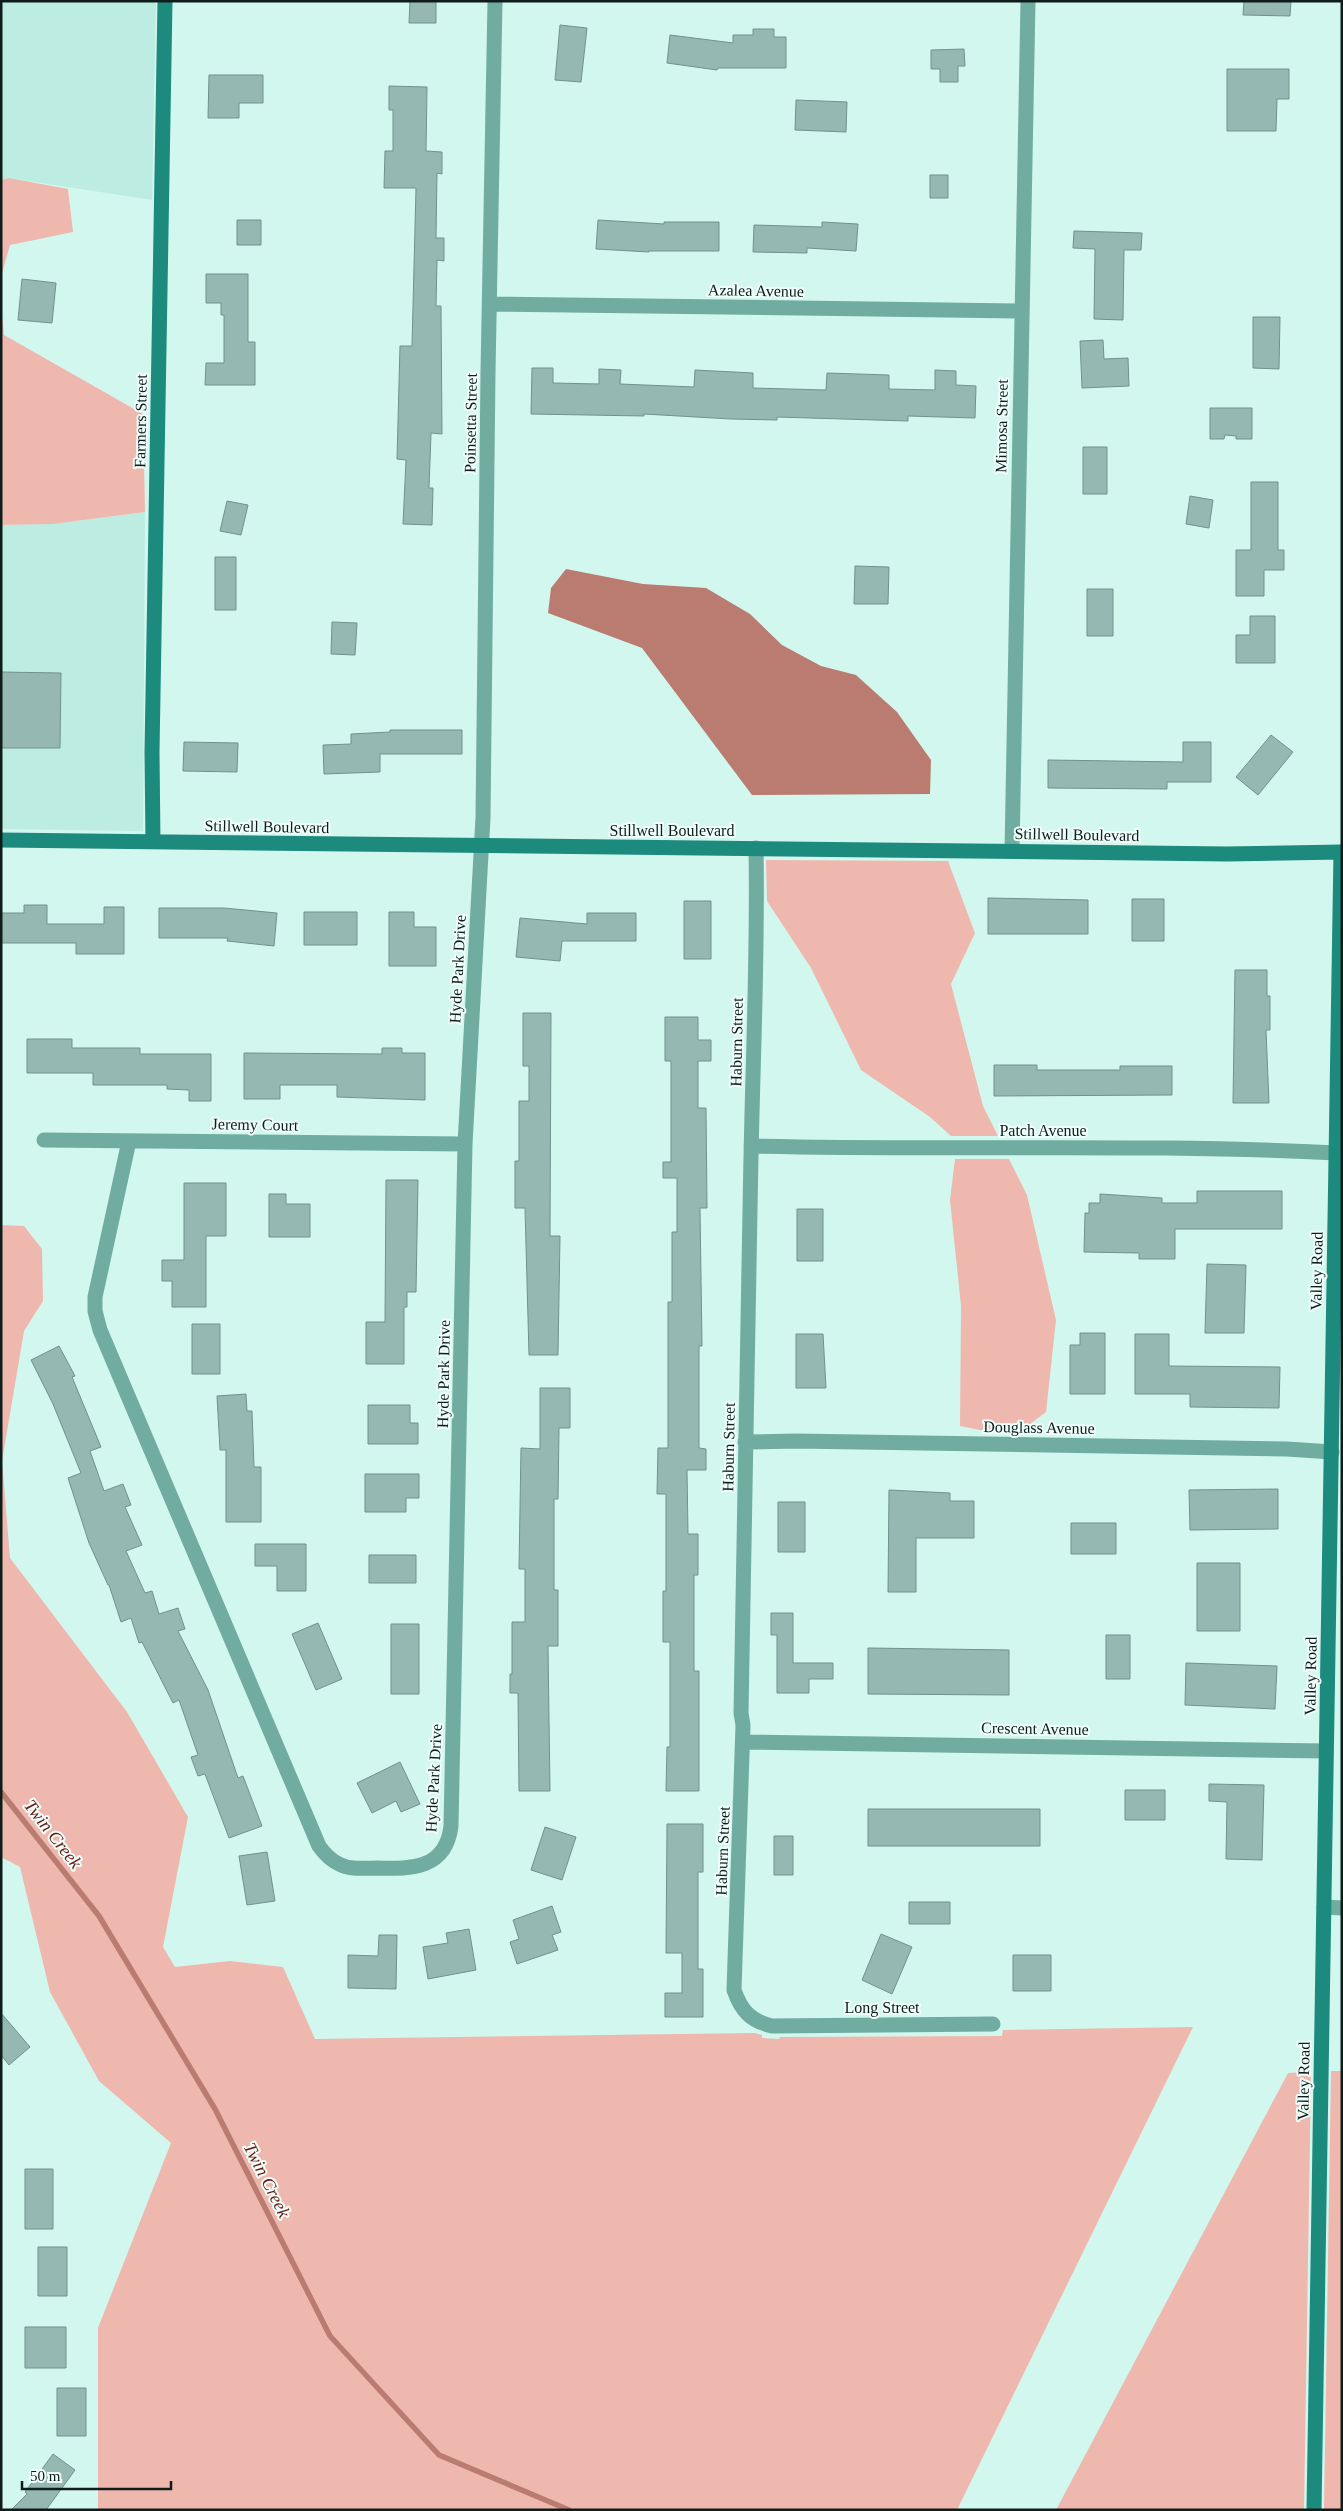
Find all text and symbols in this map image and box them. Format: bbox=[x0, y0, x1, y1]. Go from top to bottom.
street label: Azalea Avenue bbox=[708, 281, 804, 300]
street label: Poinsetta Street bbox=[461, 372, 480, 473]
street label: Farmers Street bbox=[131, 373, 150, 468]
street label: Mimosa Street bbox=[992, 378, 1011, 473]
street label: Stillwell Boulevard bbox=[204, 817, 330, 836]
street label: Stillwell Boulevard bbox=[610, 822, 734, 839]
street label: Stillwell Boulevard bbox=[1014, 825, 1140, 844]
street label: Hyde Park Drive bbox=[446, 914, 470, 1024]
street label: Haburn Street bbox=[727, 997, 746, 1087]
street label: Jeremy Court bbox=[212, 1115, 299, 1135]
street label: Patch Avenue bbox=[999, 1122, 1087, 1139]
street label: Valley Road bbox=[1307, 1232, 1327, 1310]
street label: Hyde Park Drive bbox=[434, 1320, 454, 1428]
street label: Haburn Street bbox=[719, 1402, 738, 1492]
street label: Douglass Avenue bbox=[983, 1418, 1095, 1438]
street label: Valley Road bbox=[1301, 1637, 1321, 1715]
street label: Crescent Avenue bbox=[981, 1719, 1089, 1738]
street label: Hyde Park Drive bbox=[422, 1723, 446, 1833]
water label: Twin Creek bbox=[20, 1796, 87, 1873]
street label: Haburn Street bbox=[712, 1806, 733, 1896]
street label: Long Street bbox=[844, 1999, 920, 2017]
street label: Valley Road bbox=[1294, 2042, 1314, 2120]
water label: Twin Creek bbox=[240, 2139, 295, 2222]
scale bar bbox=[22, 2458, 171, 2490]
text: 50 m bbox=[30, 2468, 61, 2484]

